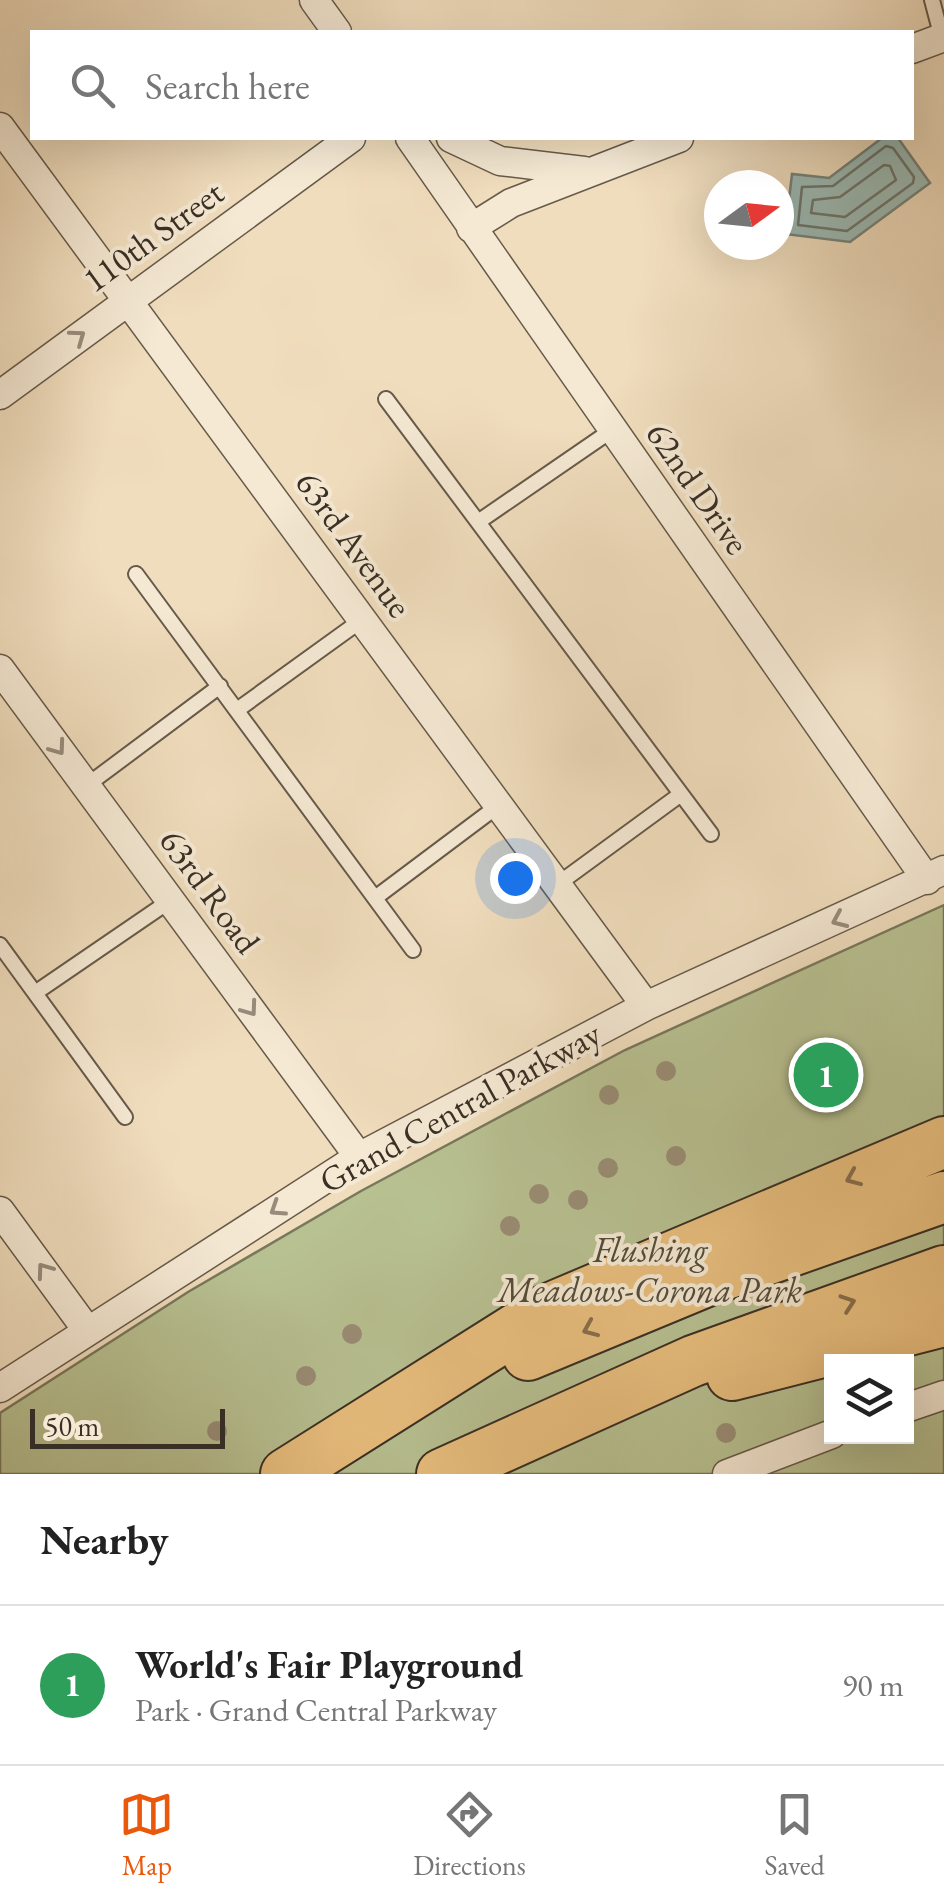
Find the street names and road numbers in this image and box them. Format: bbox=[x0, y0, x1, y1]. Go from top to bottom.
street label: 110th Street bbox=[73, 169, 232, 302]
street label: 62nd Drive bbox=[637, 413, 760, 563]
street label: 63rd Avenue bbox=[286, 462, 423, 626]
street label: 63rd Road bbox=[150, 820, 271, 962]
street label: Grand Central Parkway bbox=[311, 1010, 609, 1203]

